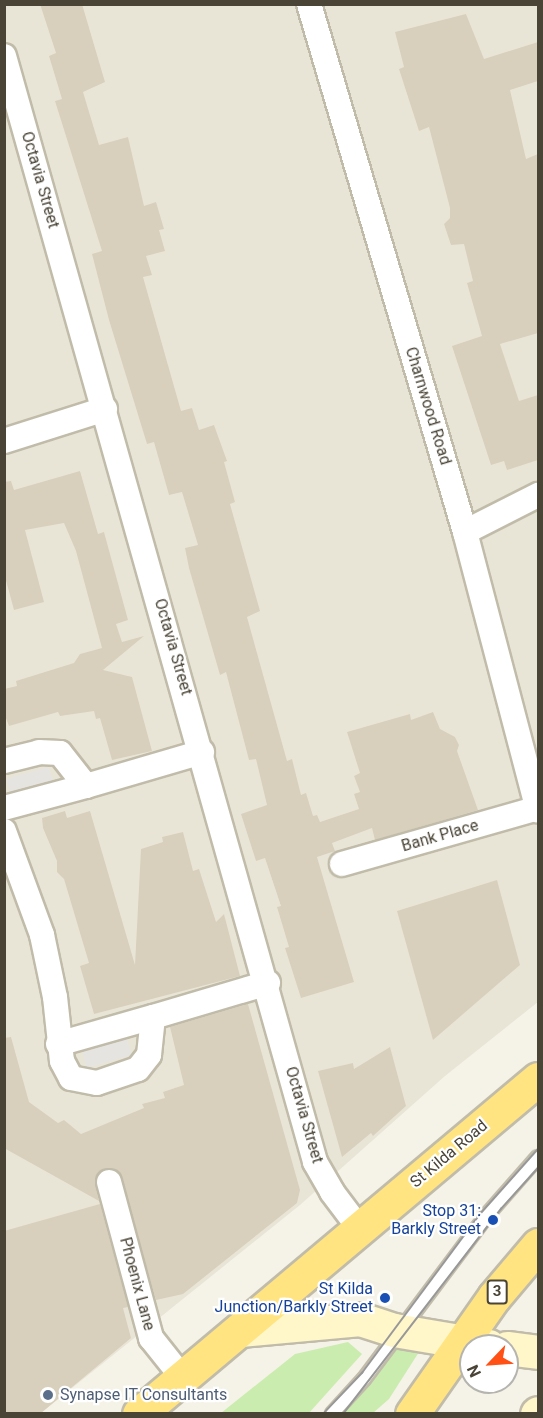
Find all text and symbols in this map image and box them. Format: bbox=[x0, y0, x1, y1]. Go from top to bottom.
street label: Octavia Street bbox=[17, 129, 63, 231]
street label: Charnwood Road bbox=[401, 345, 455, 467]
street label: Octavia Street bbox=[150, 596, 196, 698]
street label: Bank Place bbox=[399, 816, 481, 856]
street label: Octavia Street bbox=[281, 1064, 327, 1166]
street label: St Kilda Road bbox=[406, 1116, 492, 1192]
place label: Stop 31: Barkly Street bbox=[391, 1201, 481, 1239]
marker: Stop 31: Barkly Street bbox=[486, 1213, 500, 1227]
street label: Phoenix Lane bbox=[115, 1235, 159, 1333]
place label: St Kilda Junction/Barkly Street bbox=[215, 1279, 373, 1317]
road number: 3 bbox=[486, 1280, 508, 1304]
marker: St Kilda Junction/Barkly Street bbox=[378, 1291, 392, 1305]
north arrow bbox=[459, 1334, 519, 1394]
text: N bbox=[463, 1362, 485, 1380]
place label: Synapse IT Consultants bbox=[60, 1385, 228, 1405]
marker: Synapse IT Consultants bbox=[41, 1388, 55, 1402]

